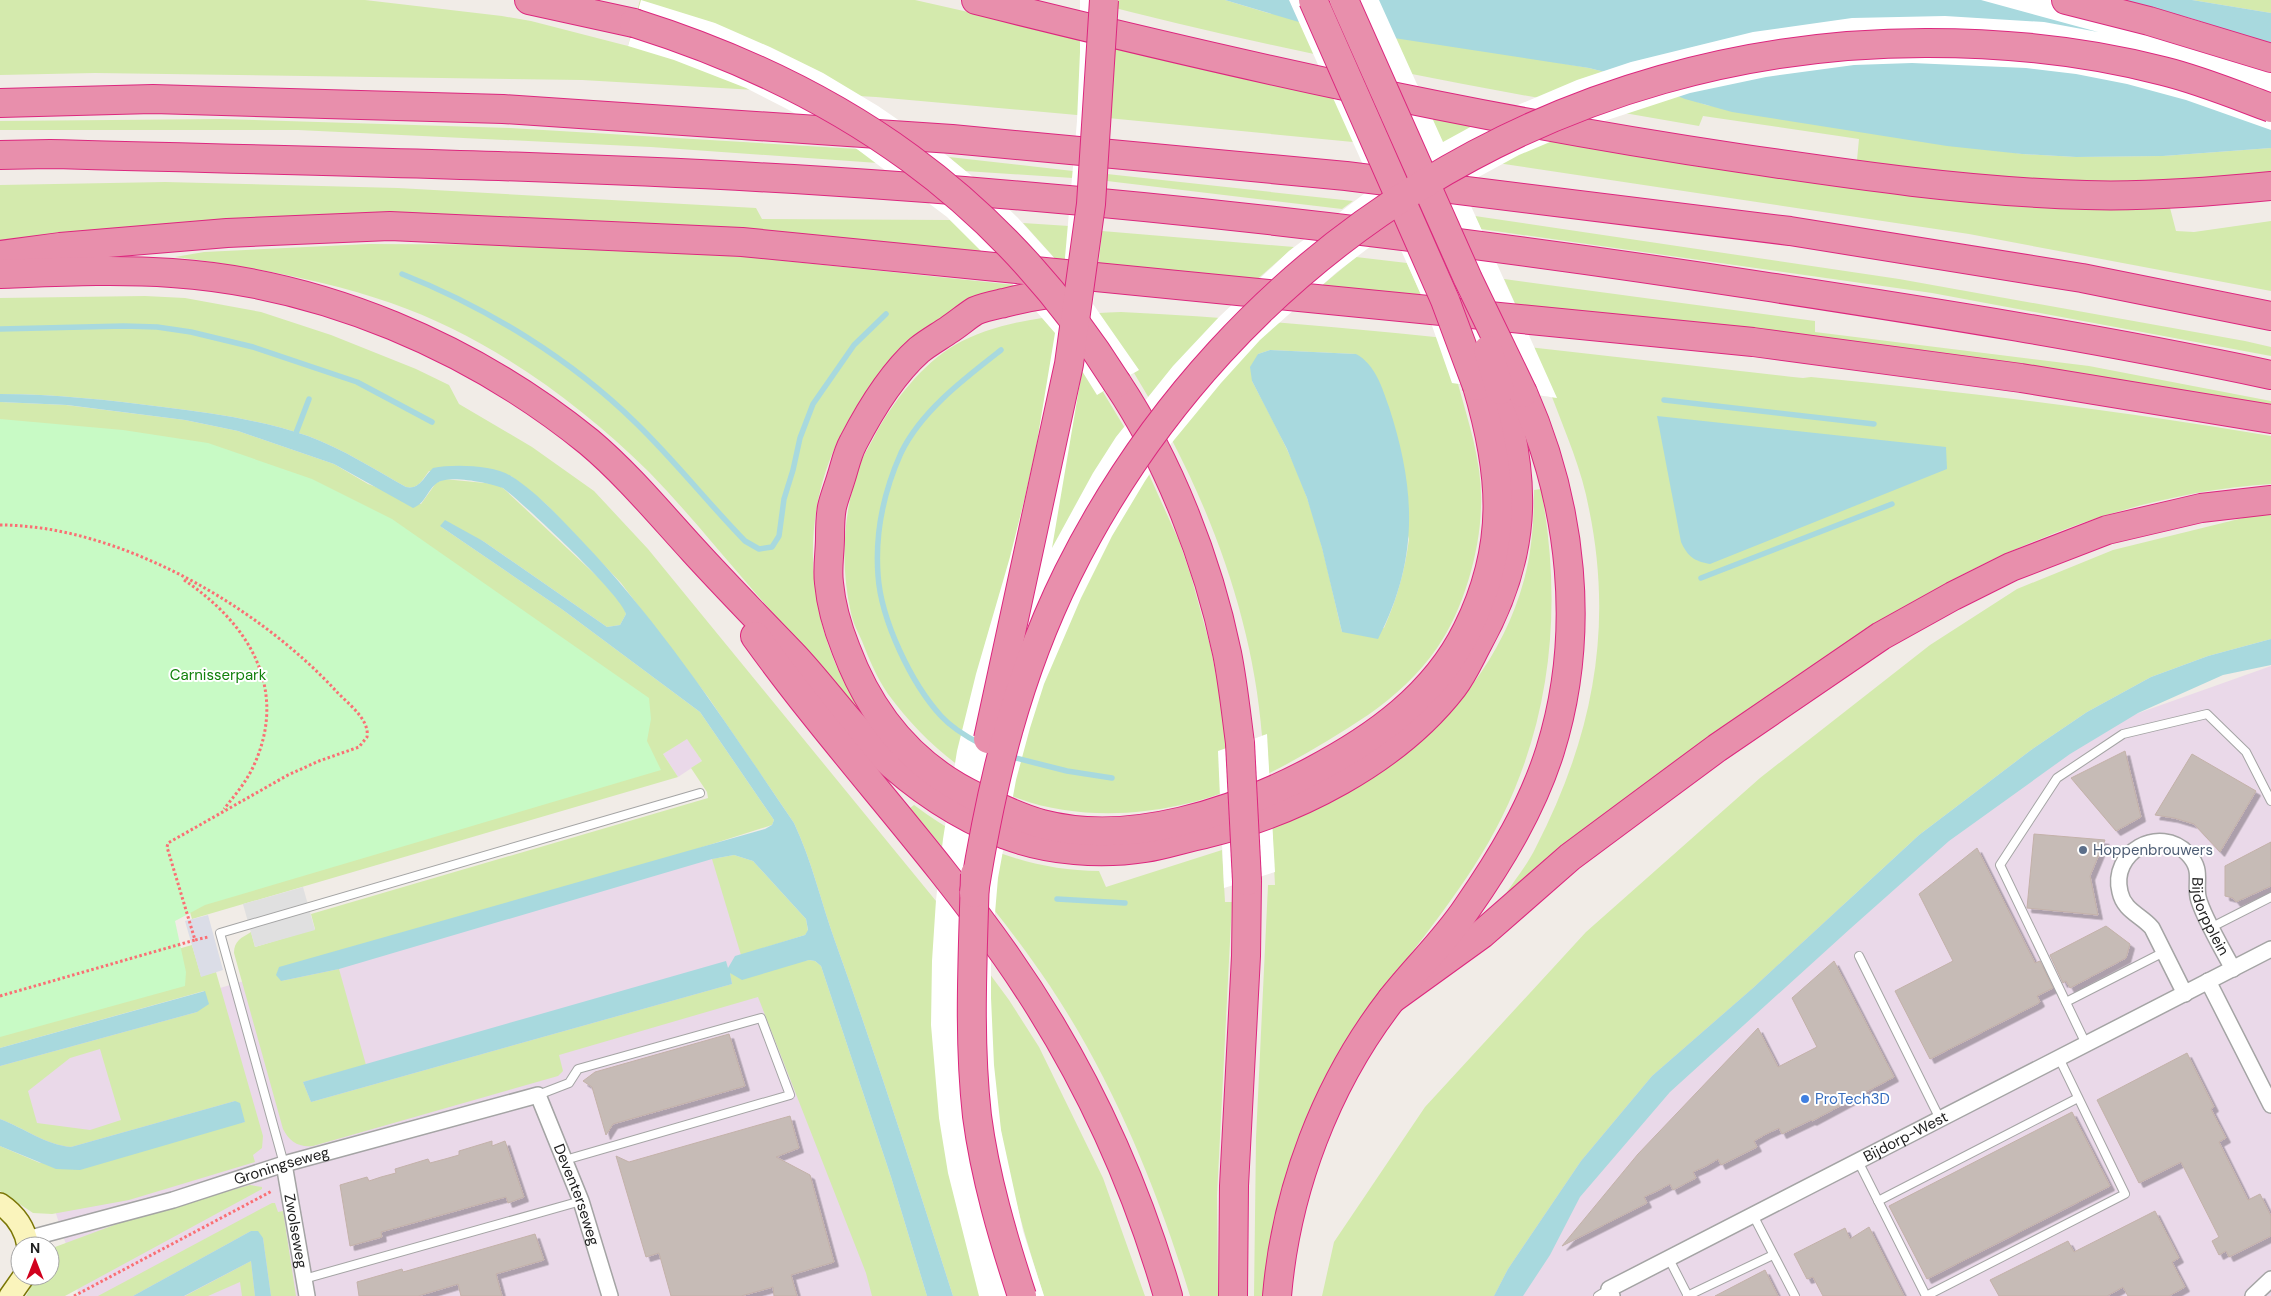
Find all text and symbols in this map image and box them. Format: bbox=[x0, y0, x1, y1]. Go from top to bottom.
park label: Carnisserpark bbox=[170, 665, 267, 685]
place label: Hoppenbrouwers bbox=[2093, 840, 2213, 860]
marker: Hoppenbrouwers bbox=[2077, 844, 2089, 856]
street label: Bijdorpplein bbox=[2187, 877, 2234, 959]
place label: ProTech3D bbox=[1815, 1089, 1890, 1109]
marker: ProTech3D bbox=[1799, 1093, 1811, 1105]
street label: Bijdorp-West bbox=[1860, 1107, 1951, 1167]
street label: Deventerseweg bbox=[549, 1141, 604, 1248]
street label: Groningseweg bbox=[231, 1142, 331, 1190]
street label: Zwolseweg bbox=[279, 1192, 312, 1270]
north arrow bbox=[10, 1236, 60, 1286]
text: N bbox=[30, 1239, 40, 1257]

